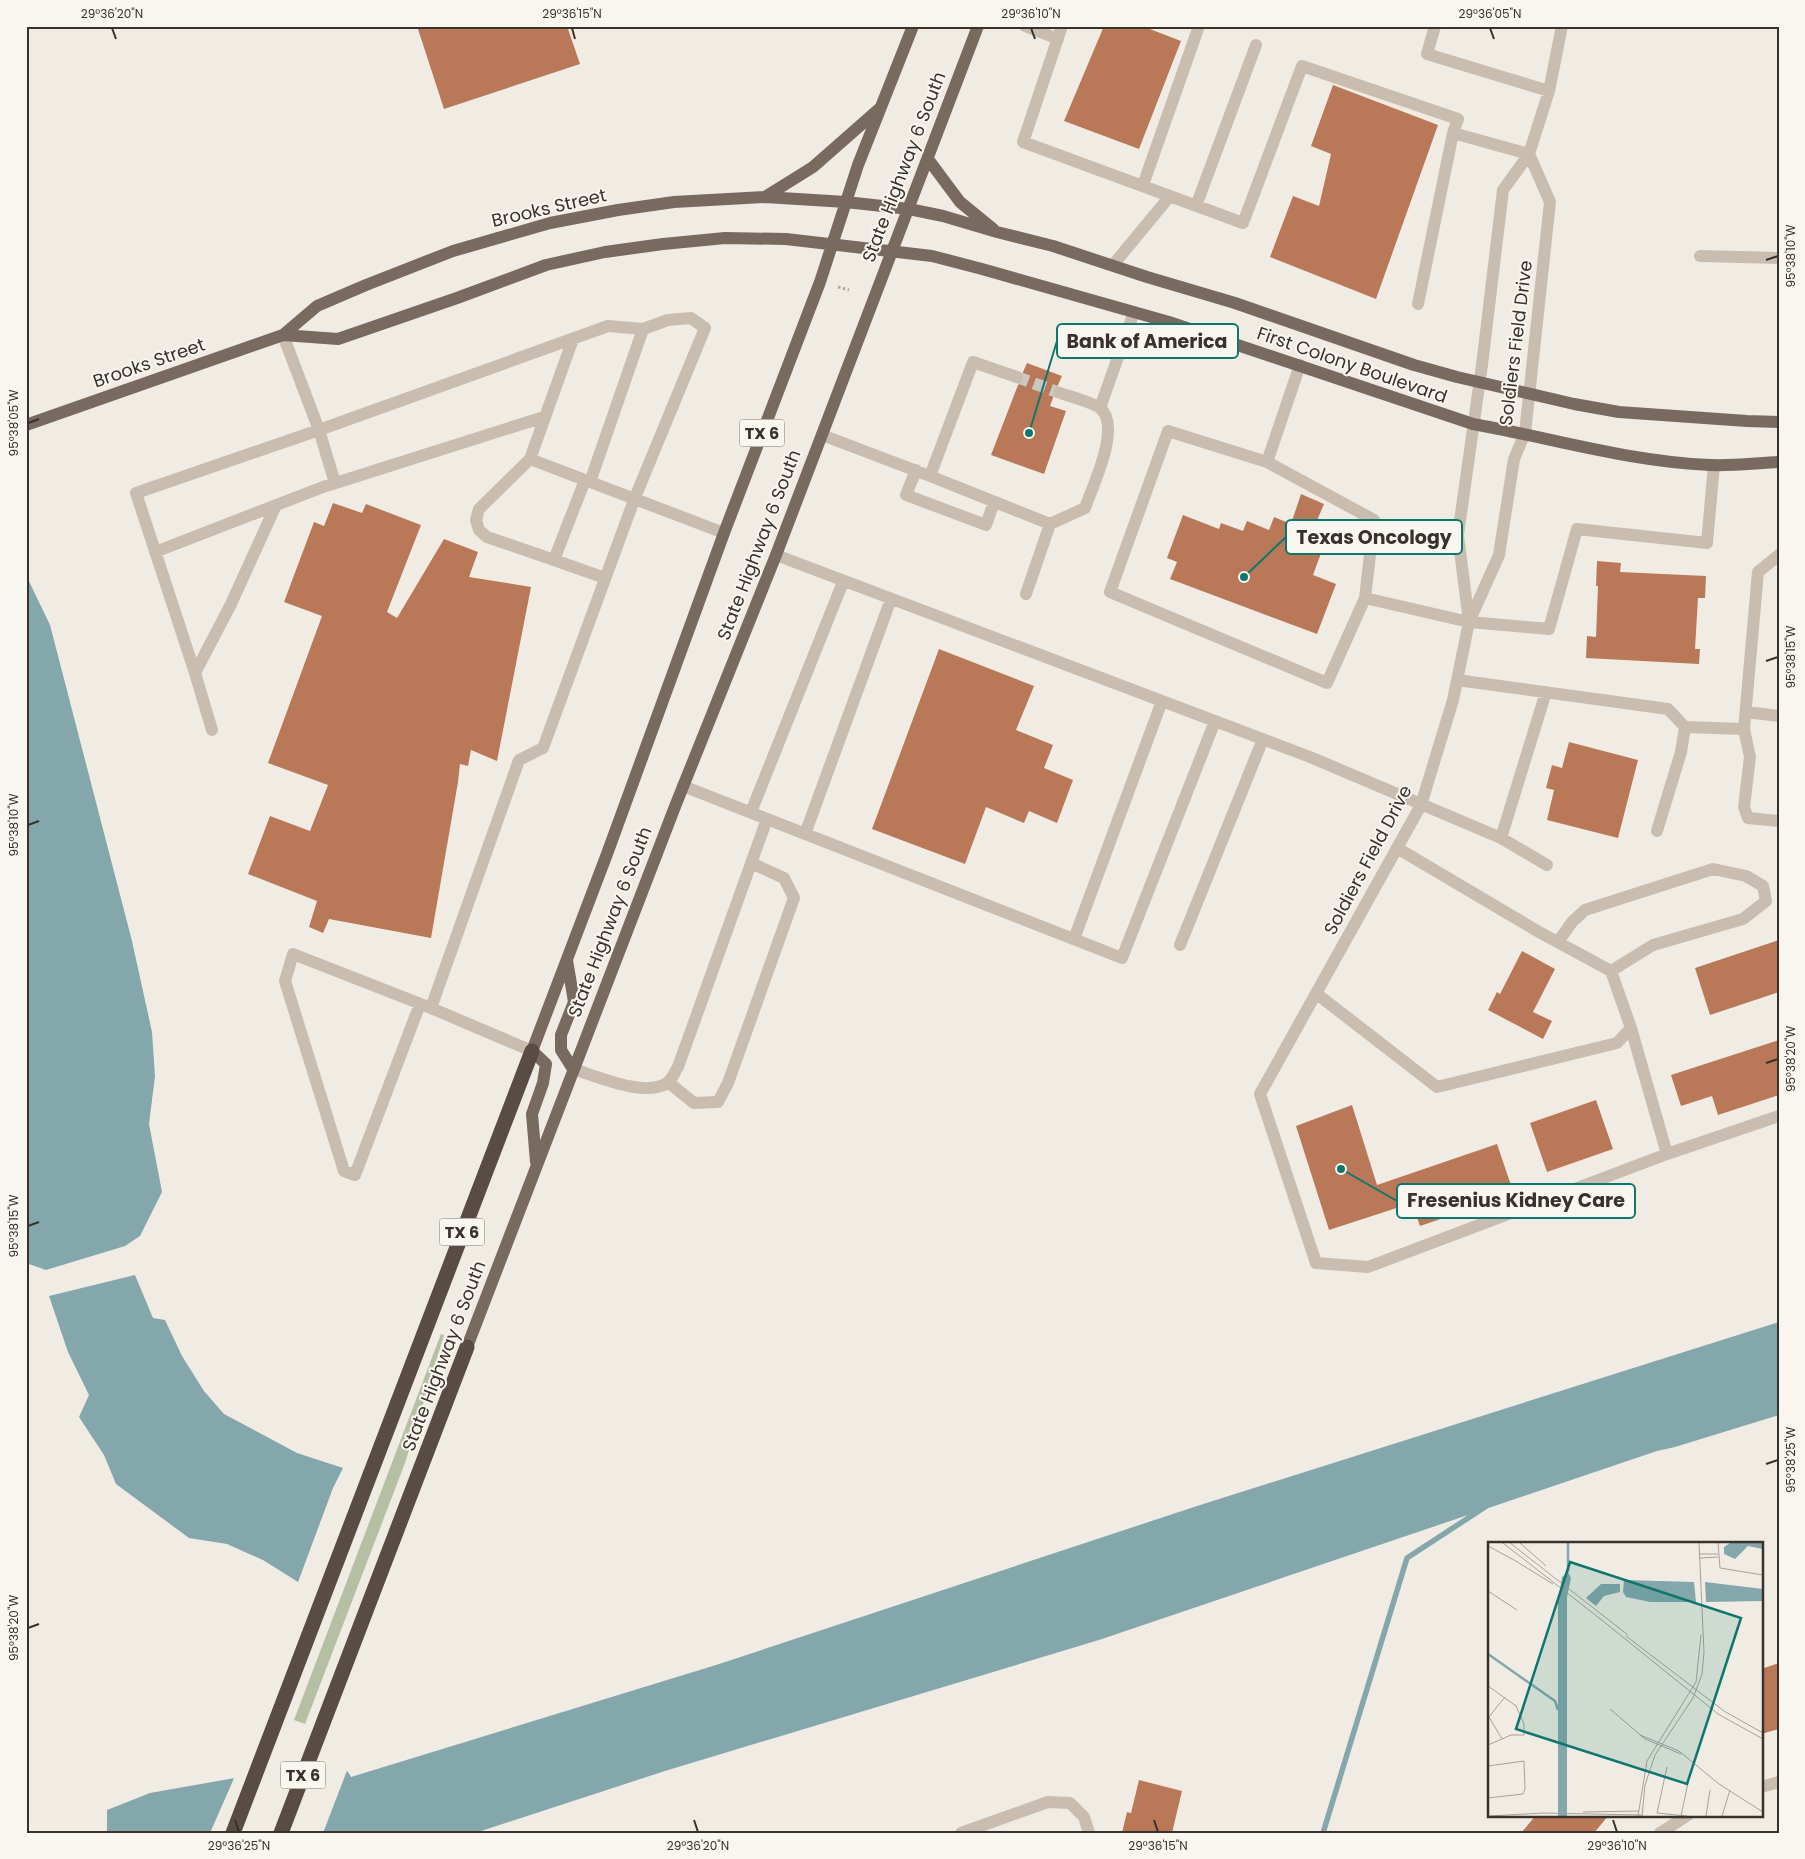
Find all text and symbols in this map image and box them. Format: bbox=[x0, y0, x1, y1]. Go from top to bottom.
text: 29°36'20"N bbox=[81, 5, 143, 22]
text: 29°36'15"N bbox=[542, 5, 602, 22]
text: 29°36'10"N bbox=[1001, 5, 1061, 22]
text: 29°36'05"N bbox=[1459, 5, 1522, 22]
street label: State Highway 6 South bbox=[856, 68, 951, 266]
street label: Brooks Street bbox=[489, 182, 609, 233]
text: 95°38'10"W bbox=[1782, 224, 1799, 288]
street label: Soldiers Field Drive bbox=[1493, 259, 1538, 427]
street label: First Colony Boulevard bbox=[1254, 320, 1451, 409]
callout: Bank of America bbox=[1057, 324, 1238, 358]
text: Bank of America bbox=[1067, 328, 1227, 355]
street label: Brooks Street bbox=[89, 332, 208, 393]
text: 95°38'05"W bbox=[5, 389, 22, 456]
road number: TX 6 bbox=[740, 419, 784, 446]
street label: State Highway 6 South bbox=[711, 446, 806, 644]
callout: Texas Oncology bbox=[1286, 520, 1462, 554]
text: Texas Oncology bbox=[1296, 524, 1453, 551]
text: 95°38'15"W bbox=[1782, 625, 1799, 689]
street label: Soldiers Field Drive bbox=[1317, 780, 1418, 939]
text: 95°38'10"W bbox=[5, 793, 22, 857]
street label: State Highway 6 South bbox=[562, 823, 657, 1021]
text: 95°38'20"W bbox=[1782, 1026, 1799, 1092]
callout: Fresenius Kidney Care bbox=[1397, 1184, 1635, 1218]
text: Fresenius Kidney Care bbox=[1407, 1187, 1625, 1214]
text: 95°38'15"W bbox=[5, 1194, 22, 1258]
road number: TX 6 bbox=[440, 1218, 484, 1246]
street label: State Highway 6 South bbox=[396, 1257, 491, 1455]
text: 95°38'25"W bbox=[1782, 1427, 1799, 1493]
inset map bbox=[1488, 1542, 1762, 1816]
text: 95°38'20"W bbox=[5, 1595, 22, 1661]
road number: TX 6 bbox=[280, 1762, 326, 1788]
text: 29°36'25"N bbox=[208, 1837, 270, 1854]
text: 29°36'20"N bbox=[667, 1837, 729, 1854]
text: 29°36'15"N bbox=[1128, 1837, 1188, 1854]
text: 29°36'10"N bbox=[1587, 1837, 1647, 1854]

